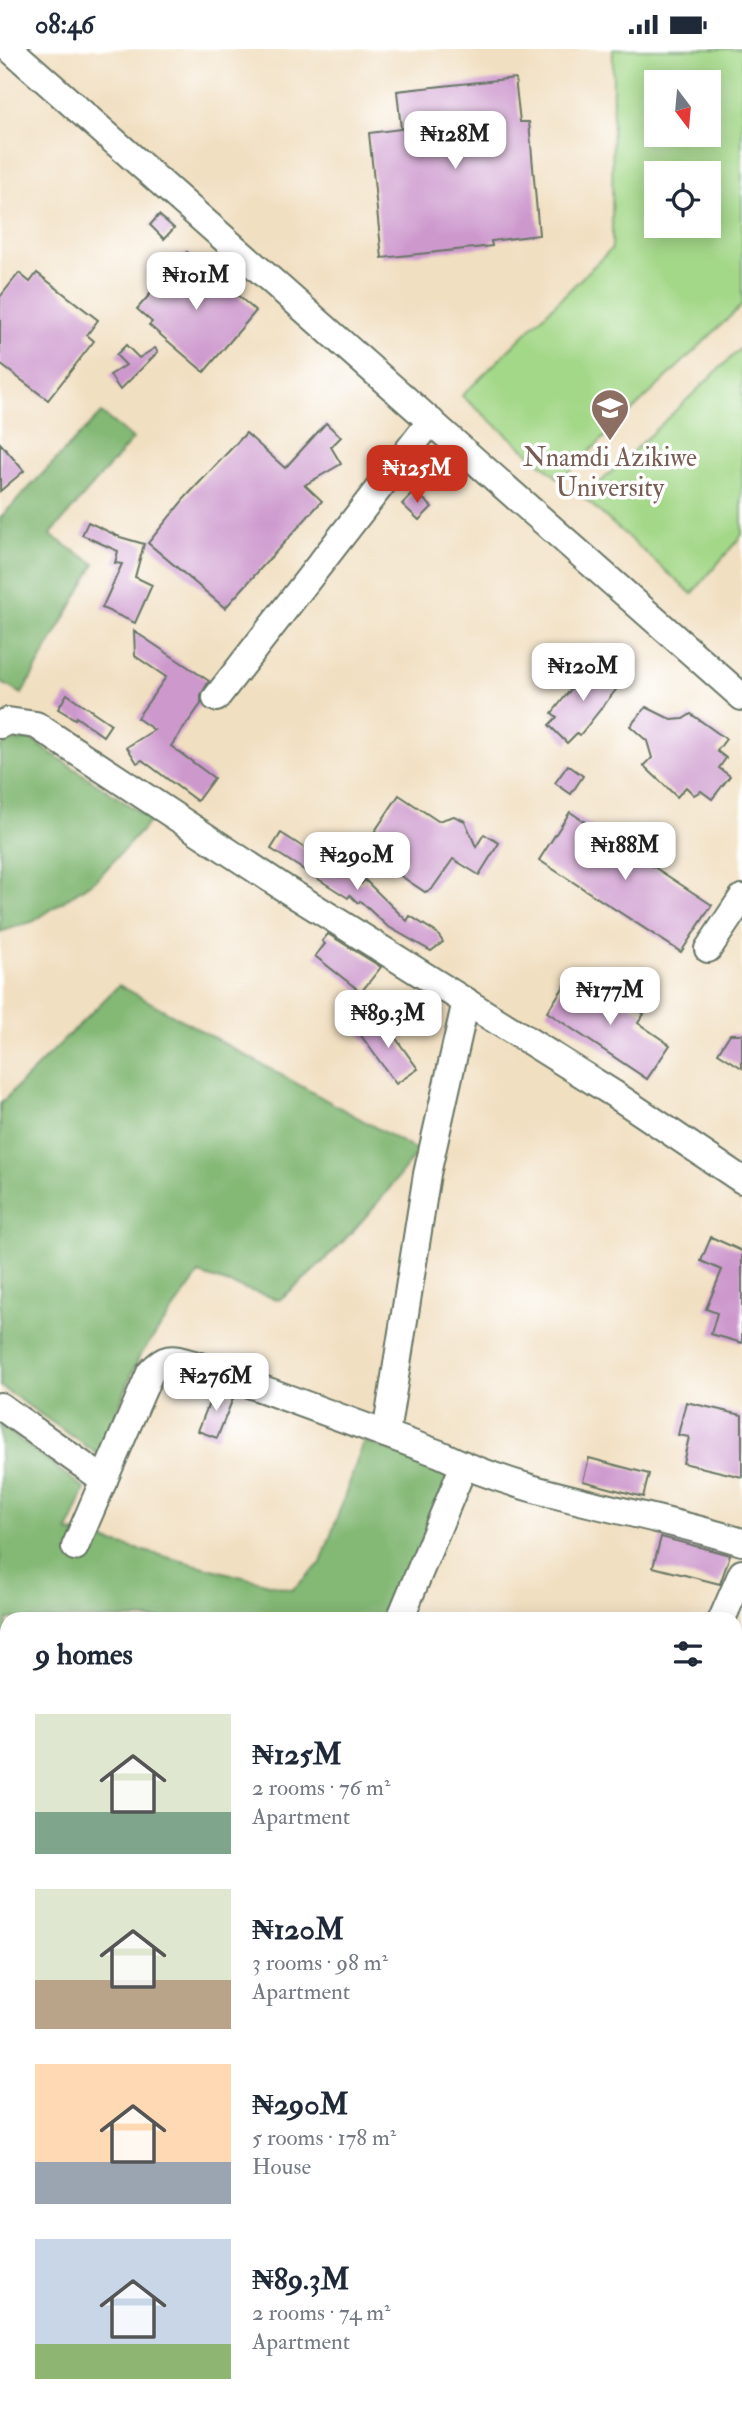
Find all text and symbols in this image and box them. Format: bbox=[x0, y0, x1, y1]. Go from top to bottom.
text: 08:46 bbox=[35, 9, 94, 41]
north arrow bbox=[644, 70, 721, 147]
map controls bbox=[644, 70, 721, 238]
pin: ₦128M bbox=[406, 111, 504, 171]
text: ₦128M bbox=[420, 119, 490, 148]
button: locate bbox=[644, 161, 721, 238]
pin: ₦101M bbox=[147, 253, 245, 312]
text: ₦101M bbox=[163, 260, 229, 289]
school or university icon: Nnamdi Azikiwe University bbox=[589, 387, 631, 442]
place label: Nnamdi Azikiwe University bbox=[523, 442, 697, 504]
pin: ₦125M bbox=[368, 445, 466, 505]
text: ₦125M bbox=[383, 453, 451, 482]
pin: ₦120M bbox=[534, 643, 632, 703]
text: ₦120M bbox=[548, 651, 618, 680]
pin: ₦188M bbox=[576, 823, 674, 882]
text: ₦188M bbox=[591, 830, 659, 859]
pin: ₦290M bbox=[308, 833, 406, 892]
text: ₦290M bbox=[320, 840, 394, 869]
pin: ₦177M bbox=[561, 967, 659, 1027]
text: ₦177M bbox=[576, 975, 644, 1004]
pin: ₦89.3M bbox=[331, 991, 445, 1050]
text: ₦89.3M bbox=[351, 998, 425, 1027]
pin: ₦276M bbox=[167, 1353, 265, 1413]
text: ₦276M bbox=[180, 1361, 252, 1390]
icon: filters bbox=[669, 1635, 707, 1673]
text: 9 homes bbox=[35, 1636, 133, 1673]
text: ₦125M bbox=[252, 1736, 342, 1773]
icon: home bbox=[91, 1742, 175, 1826]
text: 2 rooms · 76 m² bbox=[252, 1773, 390, 1802]
text: Apartment bbox=[252, 1802, 350, 1831]
text: ₦120M bbox=[252, 1911, 344, 1948]
icon: home bbox=[91, 1917, 175, 2001]
text: 3 rooms · 98 m² bbox=[252, 1948, 388, 1977]
text: Apartment bbox=[252, 1977, 350, 2006]
text: ₦290M bbox=[252, 2086, 349, 2123]
icon: home bbox=[91, 2092, 175, 2176]
text: 5 rooms · 178 m² bbox=[252, 2123, 396, 2152]
text: House bbox=[252, 2152, 311, 2181]
text: ₦89.3M bbox=[252, 2261, 349, 2298]
icon: home bbox=[91, 2267, 175, 2351]
text: 2 rooms · 74 m² bbox=[252, 2298, 391, 2327]
text: Apartment bbox=[252, 2327, 350, 2356]

